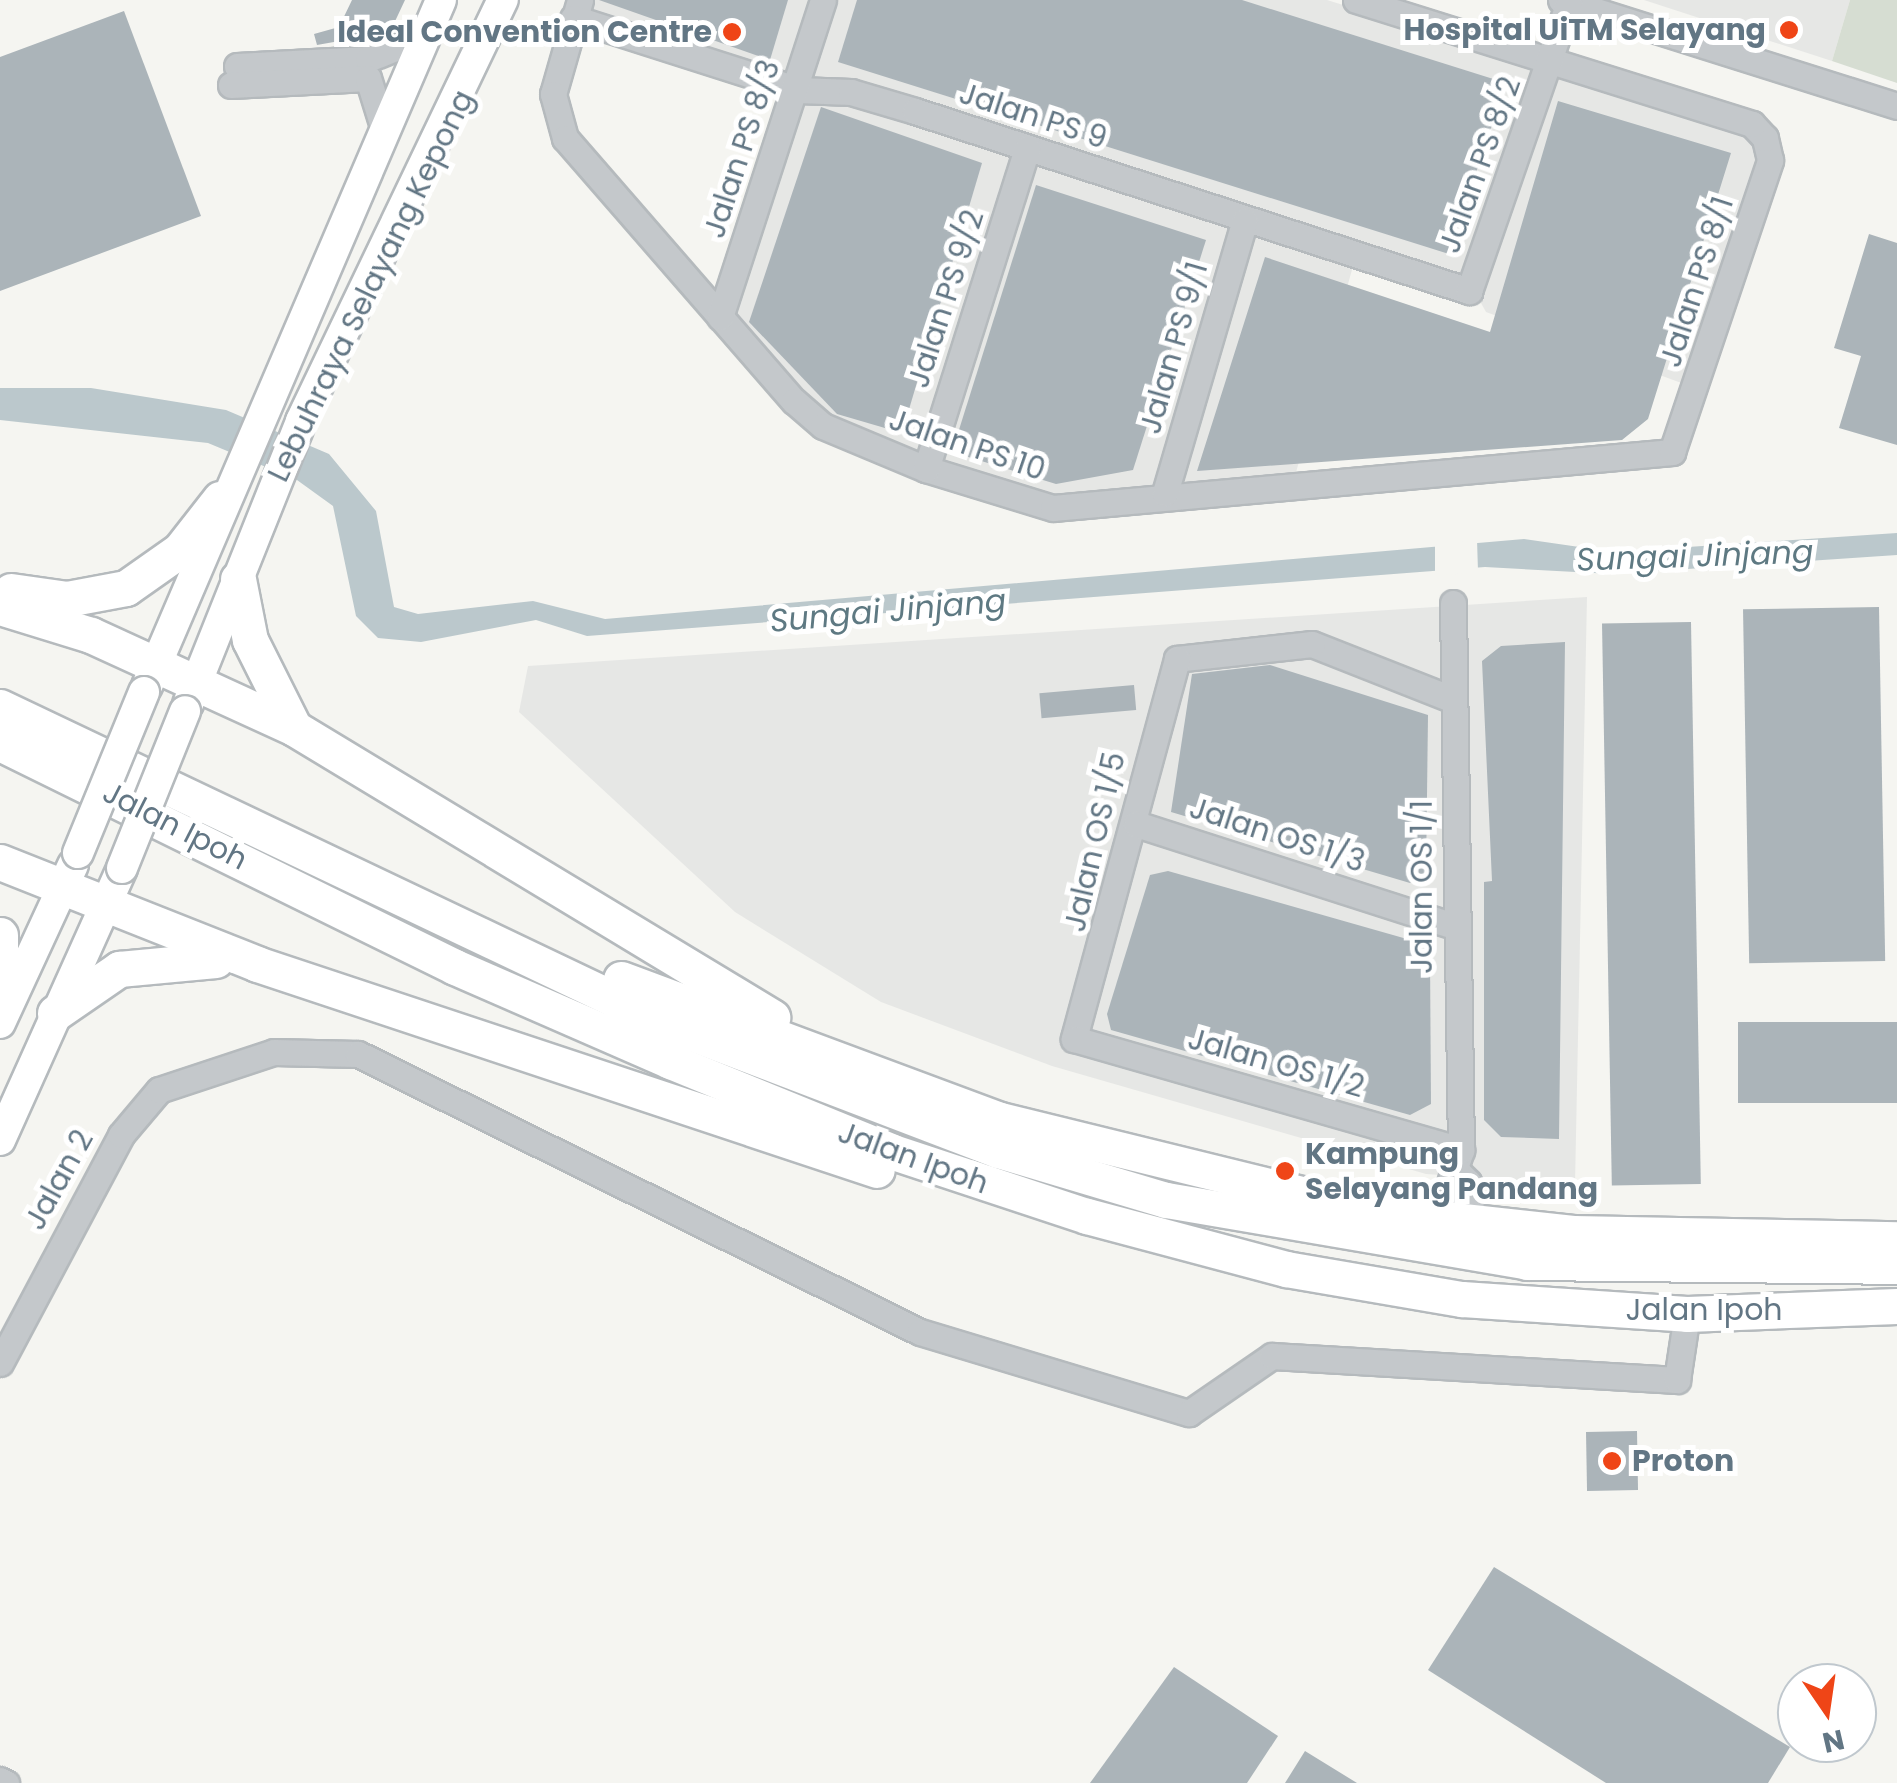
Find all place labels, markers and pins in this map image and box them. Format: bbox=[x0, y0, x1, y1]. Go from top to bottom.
place label: Hospital UiTM Selayang bbox=[1404, 12, 1766, 48]
place label: Ideal Convention Centre bbox=[337, 14, 712, 50]
marker: Hospital UiTM Selayang bbox=[1776, 17, 1802, 43]
marker: Ideal Convention Centre bbox=[721, 21, 743, 43]
place label: Kampung Selayang Pandang bbox=[1305, 1136, 1598, 1206]
marker: Kampung Selayang Pandang bbox=[1274, 1160, 1296, 1182]
place label: Proton bbox=[1632, 1443, 1734, 1479]
marker: Proton bbox=[1601, 1450, 1623, 1472]

